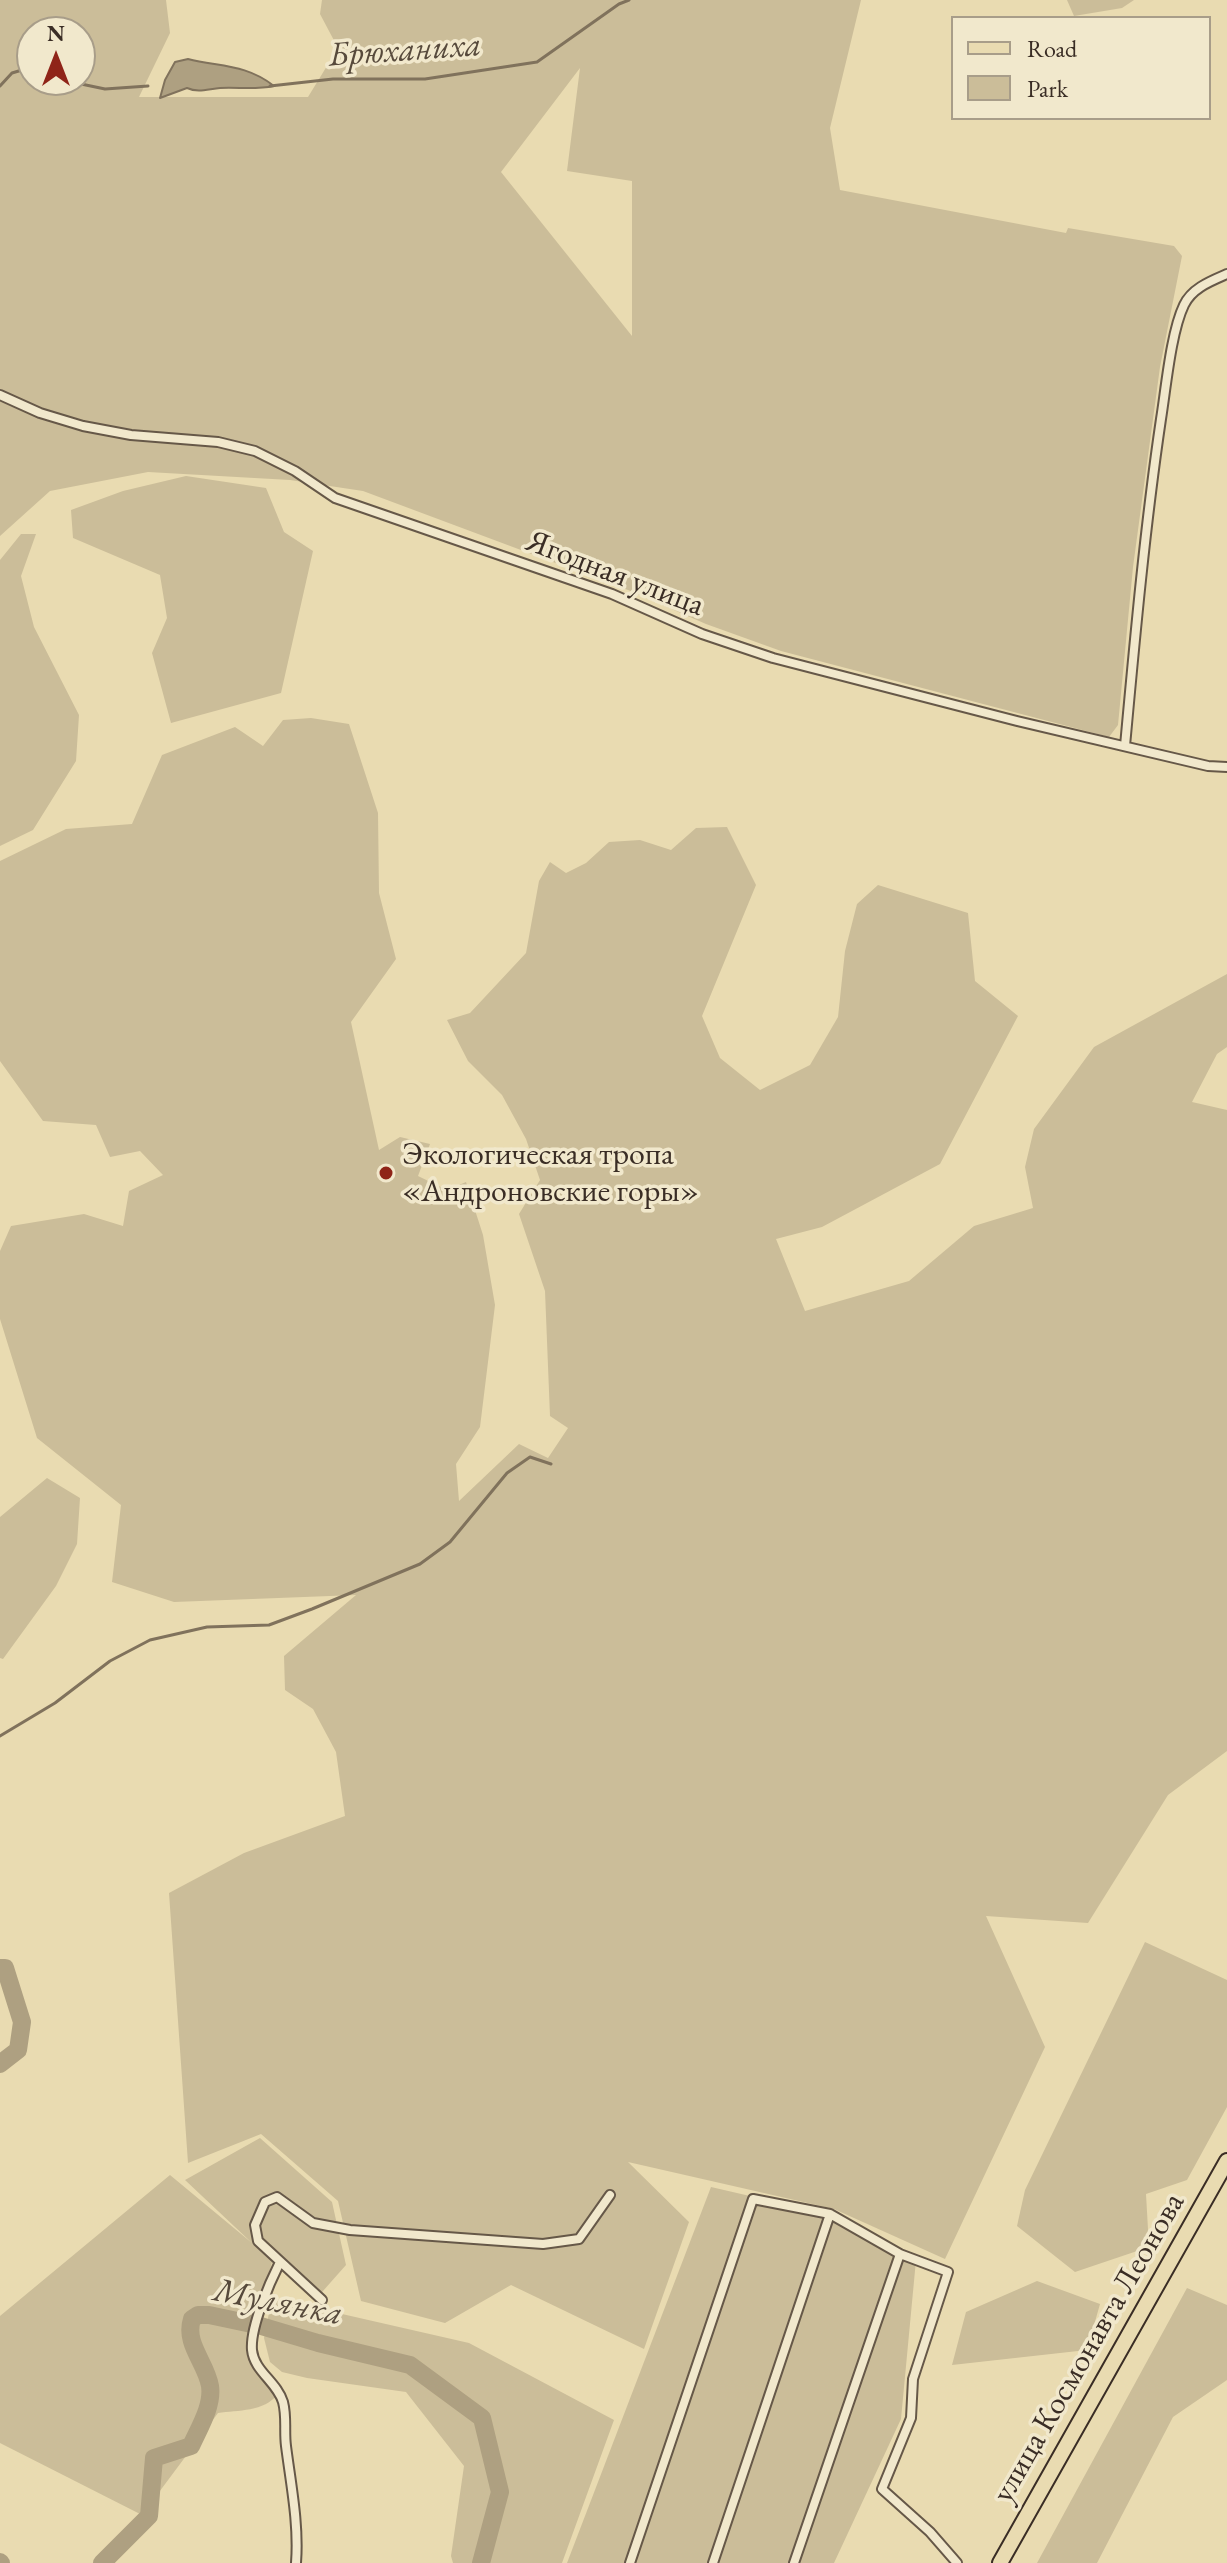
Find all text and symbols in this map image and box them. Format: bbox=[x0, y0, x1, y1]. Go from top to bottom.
north arrow bbox=[16, 16, 96, 96]
legend bbox=[951, 16, 1211, 120]
text: N bbox=[47, 19, 65, 48]
water label: Брюханиха bbox=[327, 25, 483, 77]
text: Road bbox=[1027, 33, 1077, 64]
text: Park bbox=[1027, 73, 1068, 104]
street label: Ягодная улица bbox=[521, 523, 709, 625]
place label: Экологическая тропа «Андроновские горы» bbox=[402, 1136, 699, 1211]
marker: Экологическая тропа «Андроновские горы» bbox=[377, 1164, 395, 1182]
street label: улица Космонавта Леонова bbox=[985, 2186, 1193, 2510]
water label: Мулянка bbox=[210, 2271, 346, 2335]

